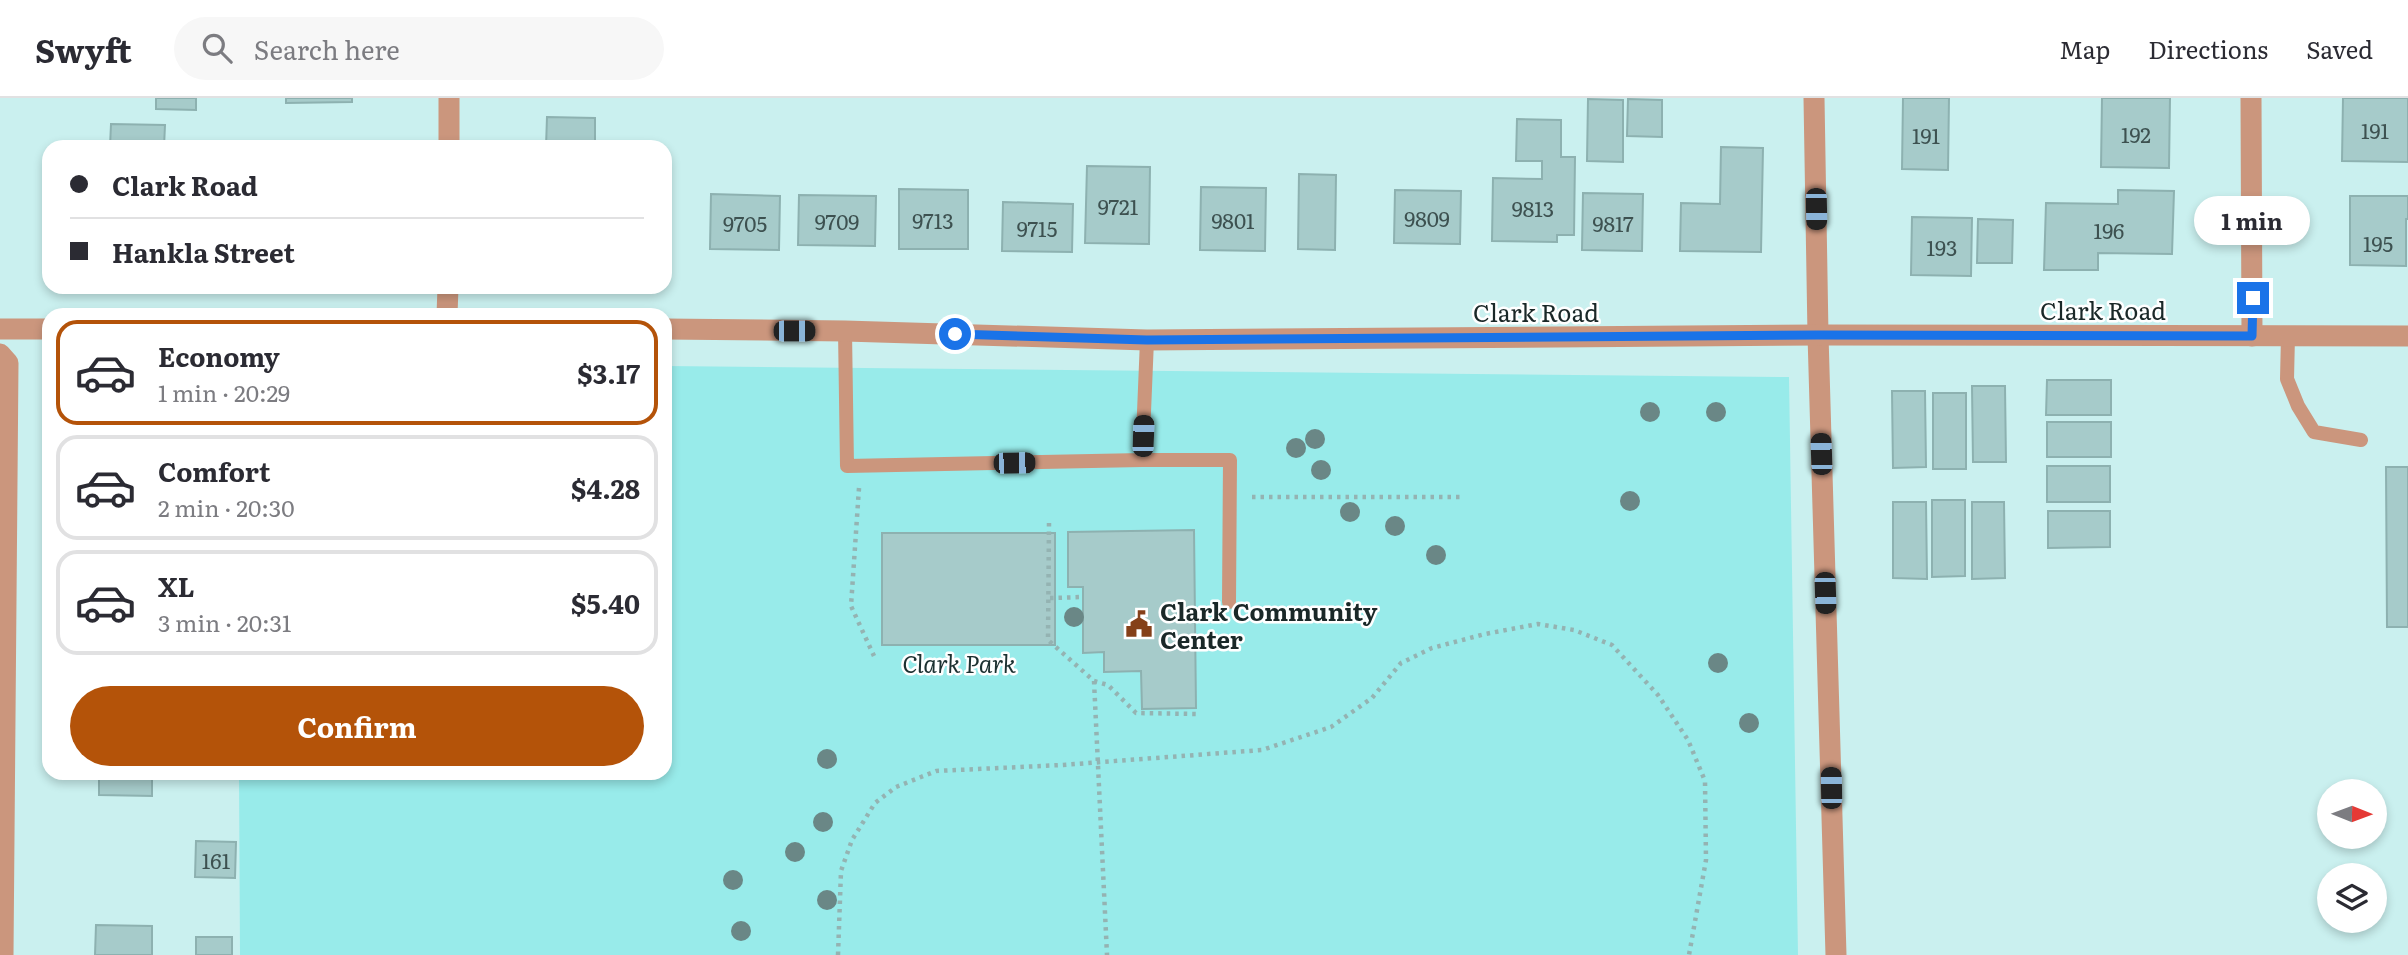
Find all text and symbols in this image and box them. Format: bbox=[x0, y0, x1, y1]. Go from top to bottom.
search box bbox=[174, 17, 664, 80]
text: Swyft bbox=[35, 24, 132, 73]
icon: search bbox=[198, 29, 236, 67]
text: Search here bbox=[254, 29, 400, 68]
text: Map bbox=[2059, 31, 2110, 66]
text: Directions bbox=[2148, 31, 2268, 66]
text: Saved bbox=[2306, 31, 2373, 66]
house number: 191 bbox=[2361, 114, 2389, 145]
house number: 192 bbox=[2121, 118, 2151, 149]
house number: 191 bbox=[1912, 119, 1940, 150]
text: Clark Road bbox=[112, 165, 258, 204]
car bbox=[1806, 188, 1827, 230]
house number: 9721 bbox=[1098, 190, 1139, 221]
house number: 9813 bbox=[1512, 192, 1554, 223]
callout: 1 min bbox=[2195, 197, 2311, 246]
house number: 9809 bbox=[1404, 202, 1450, 233]
text: 1 min bbox=[2221, 203, 2283, 237]
house number: 9713 bbox=[912, 204, 954, 235]
house number: 9801 bbox=[1211, 204, 1255, 235]
house number: 9709 bbox=[815, 205, 859, 236]
house number: 9705 bbox=[723, 207, 767, 238]
house number: 9817 bbox=[1592, 207, 1634, 238]
house number: 9715 bbox=[1017, 212, 1057, 243]
house number: 196 bbox=[2094, 214, 2124, 245]
house number: 195 bbox=[2363, 227, 2393, 258]
house number: 193 bbox=[1927, 231, 1957, 262]
text: Hankla Street bbox=[112, 232, 295, 271]
route end bbox=[2237, 282, 2269, 314]
street label: Clark Road bbox=[2040, 292, 2166, 327]
street label: Clark Road bbox=[1473, 294, 1599, 329]
route start bbox=[939, 318, 971, 350]
car bbox=[774, 321, 816, 342]
text: Economy bbox=[158, 336, 280, 375]
icon: car bbox=[74, 341, 137, 404]
text: $3.17 bbox=[577, 353, 640, 392]
text: 1 min · 20:29 bbox=[158, 375, 290, 409]
car bbox=[1132, 415, 1155, 457]
car bbox=[1810, 433, 1833, 475]
text: Comfort bbox=[158, 451, 270, 490]
car bbox=[993, 452, 1036, 474]
icon: car bbox=[74, 456, 137, 519]
text: $4.28 bbox=[571, 468, 640, 507]
text: 2 min · 20:30 bbox=[158, 490, 294, 524]
text: XL bbox=[158, 566, 195, 605]
icon: car bbox=[74, 571, 137, 634]
car bbox=[1814, 572, 1837, 614]
text: $5.40 bbox=[571, 583, 640, 622]
place label: Clark Community Center bbox=[1160, 593, 1378, 656]
text: 3 min · 20:31 bbox=[158, 605, 291, 639]
public building icon: Clark Community Center bbox=[1124, 609, 1154, 639]
park label: Clark Park bbox=[902, 645, 1017, 680]
button: Confirm bbox=[70, 686, 644, 766]
car bbox=[1821, 767, 1842, 809]
north arrow bbox=[2317, 779, 2387, 849]
map controls bbox=[2317, 779, 2387, 933]
house number: 161 bbox=[202, 844, 231, 875]
button: layers bbox=[2317, 863, 2387, 933]

